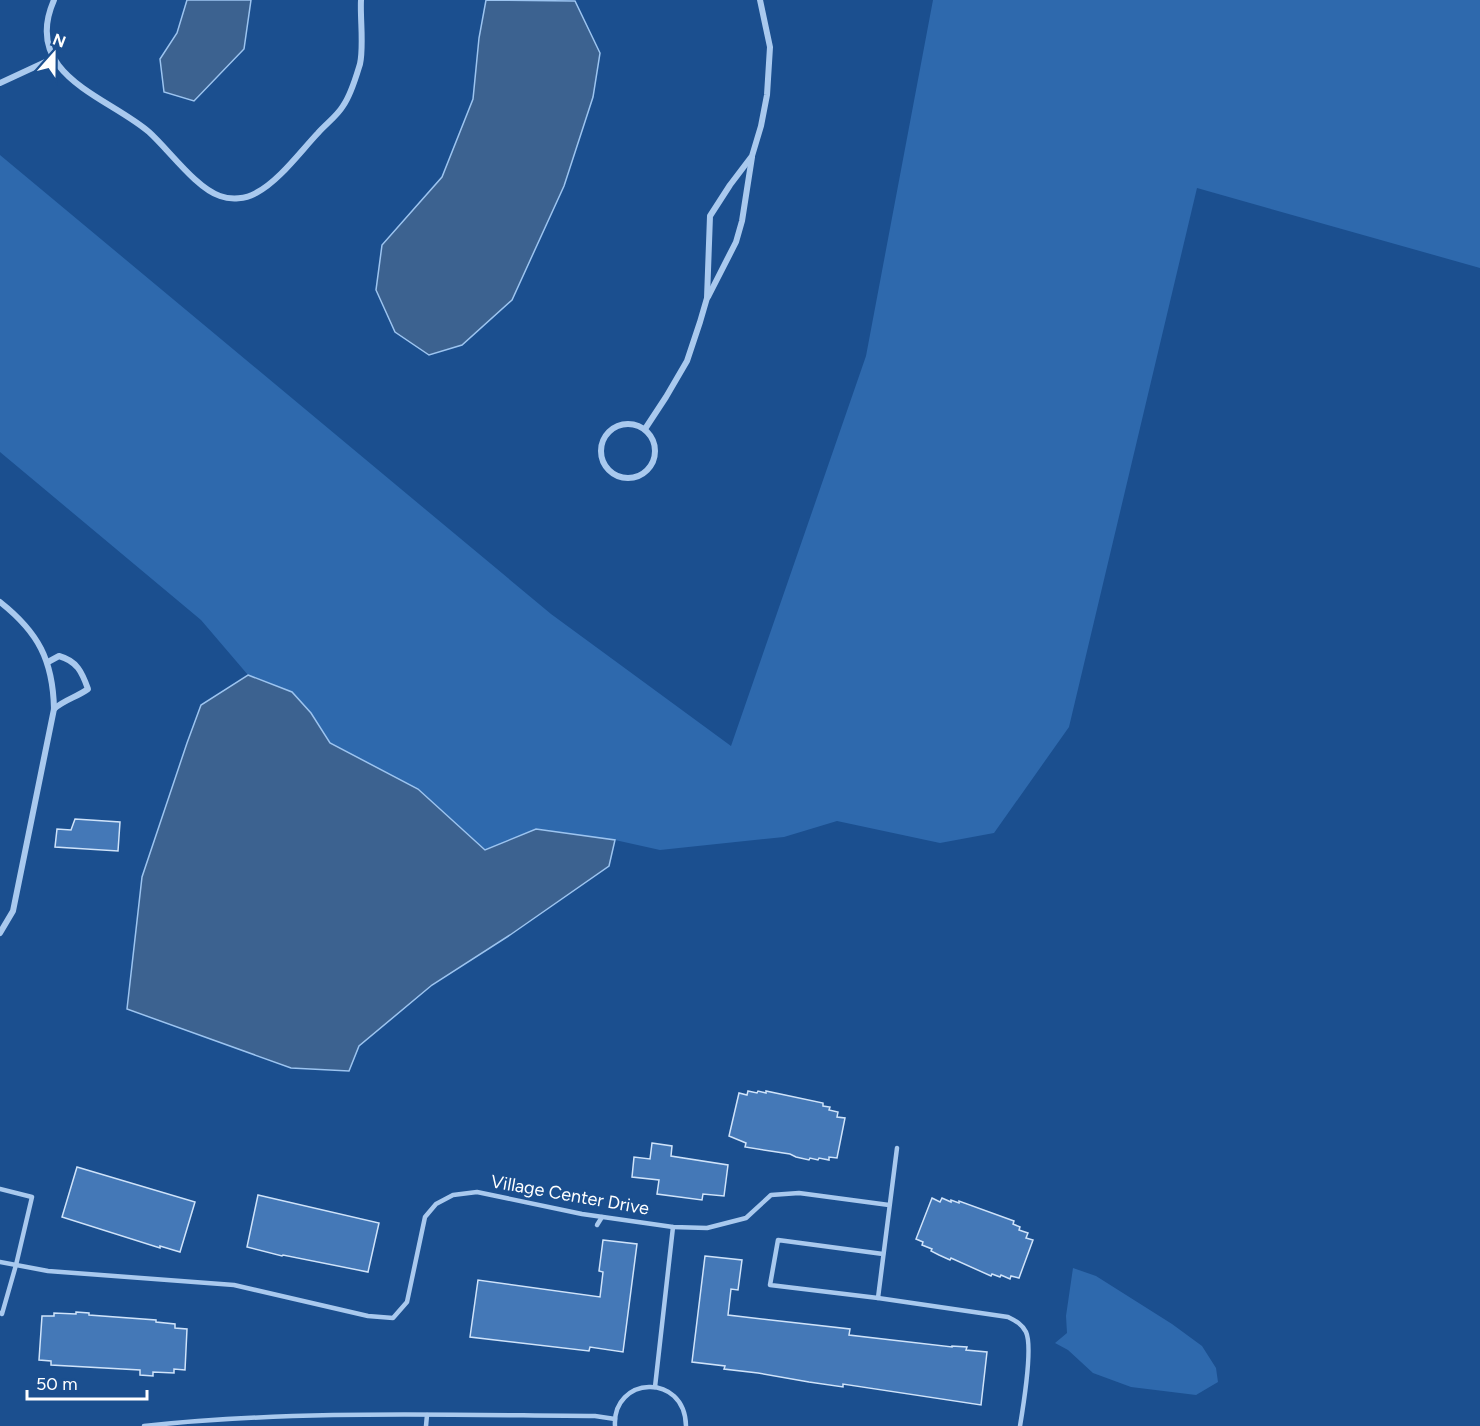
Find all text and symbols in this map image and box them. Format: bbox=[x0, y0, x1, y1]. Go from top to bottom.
north arrow bbox=[24, 24, 84, 84]
text: N bbox=[50, 29, 68, 52]
street label: Village Center Drive bbox=[489, 1170, 651, 1220]
scale bar bbox=[27, 1363, 147, 1401]
text: 50 m bbox=[36, 1373, 78, 1395]

